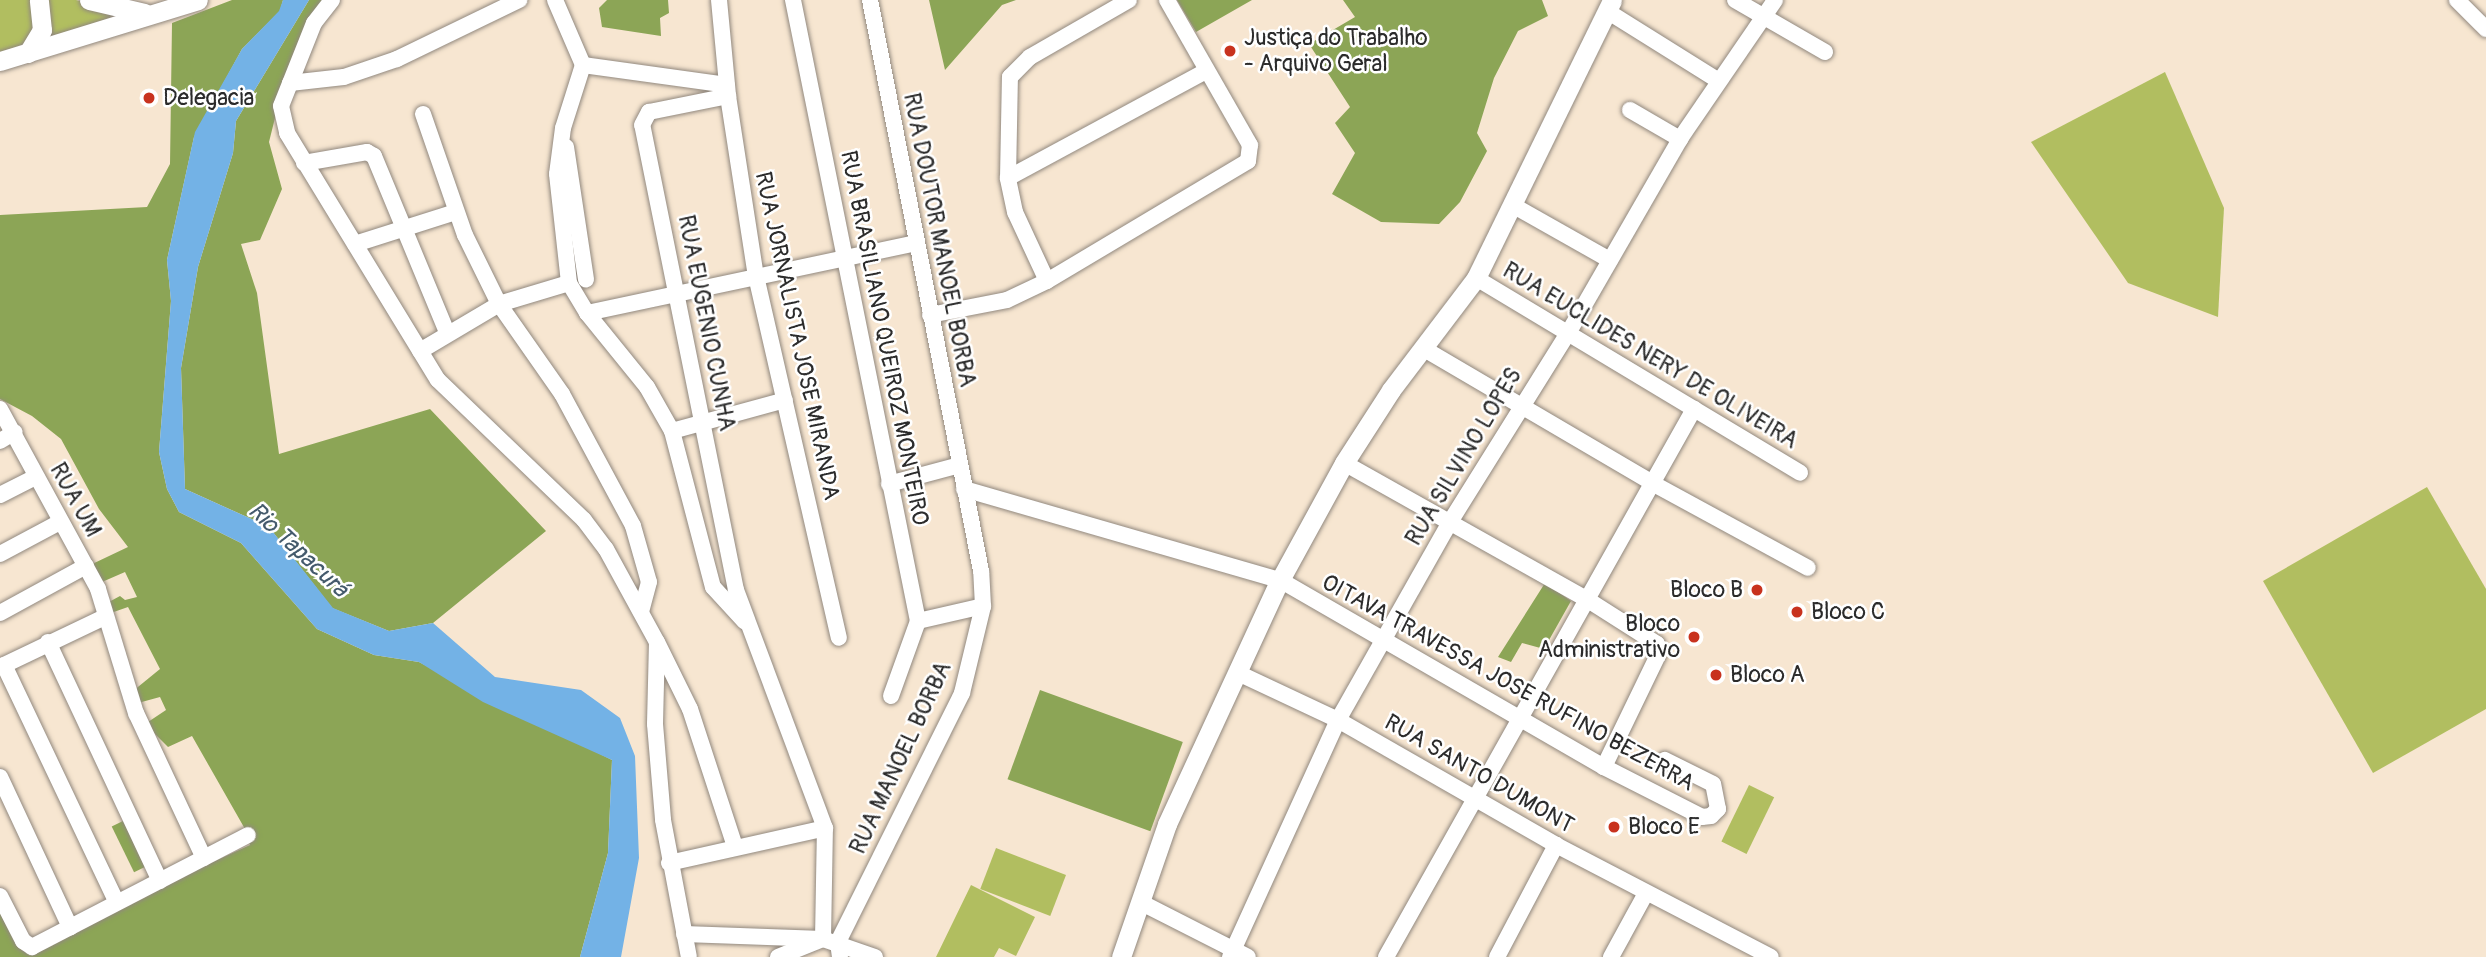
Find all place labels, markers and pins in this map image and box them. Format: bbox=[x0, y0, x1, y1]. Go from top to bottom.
place label: Justiça do Trabalho - Arquivo Geral bbox=[1244, 24, 1428, 78]
marker: Justiça do Trabalho - Arquivo Geral bbox=[1222, 43, 1238, 59]
place label: Delegacia bbox=[163, 84, 254, 112]
marker: Delegacia bbox=[141, 90, 157, 106]
place label: Bloco B bbox=[1670, 576, 1743, 604]
marker: Bloco B bbox=[1749, 582, 1765, 598]
place label: Bloco C bbox=[1811, 598, 1885, 626]
marker: Bloco C bbox=[1789, 604, 1805, 620]
place label: Bloco Administrativo bbox=[1538, 610, 1680, 664]
marker: Bloco Administrativo bbox=[1686, 629, 1702, 645]
place label: Bloco A bbox=[1730, 661, 1805, 689]
marker: Bloco A bbox=[1708, 667, 1724, 683]
place label: Bloco E bbox=[1628, 813, 1700, 841]
marker: Bloco E bbox=[1606, 819, 1622, 835]

